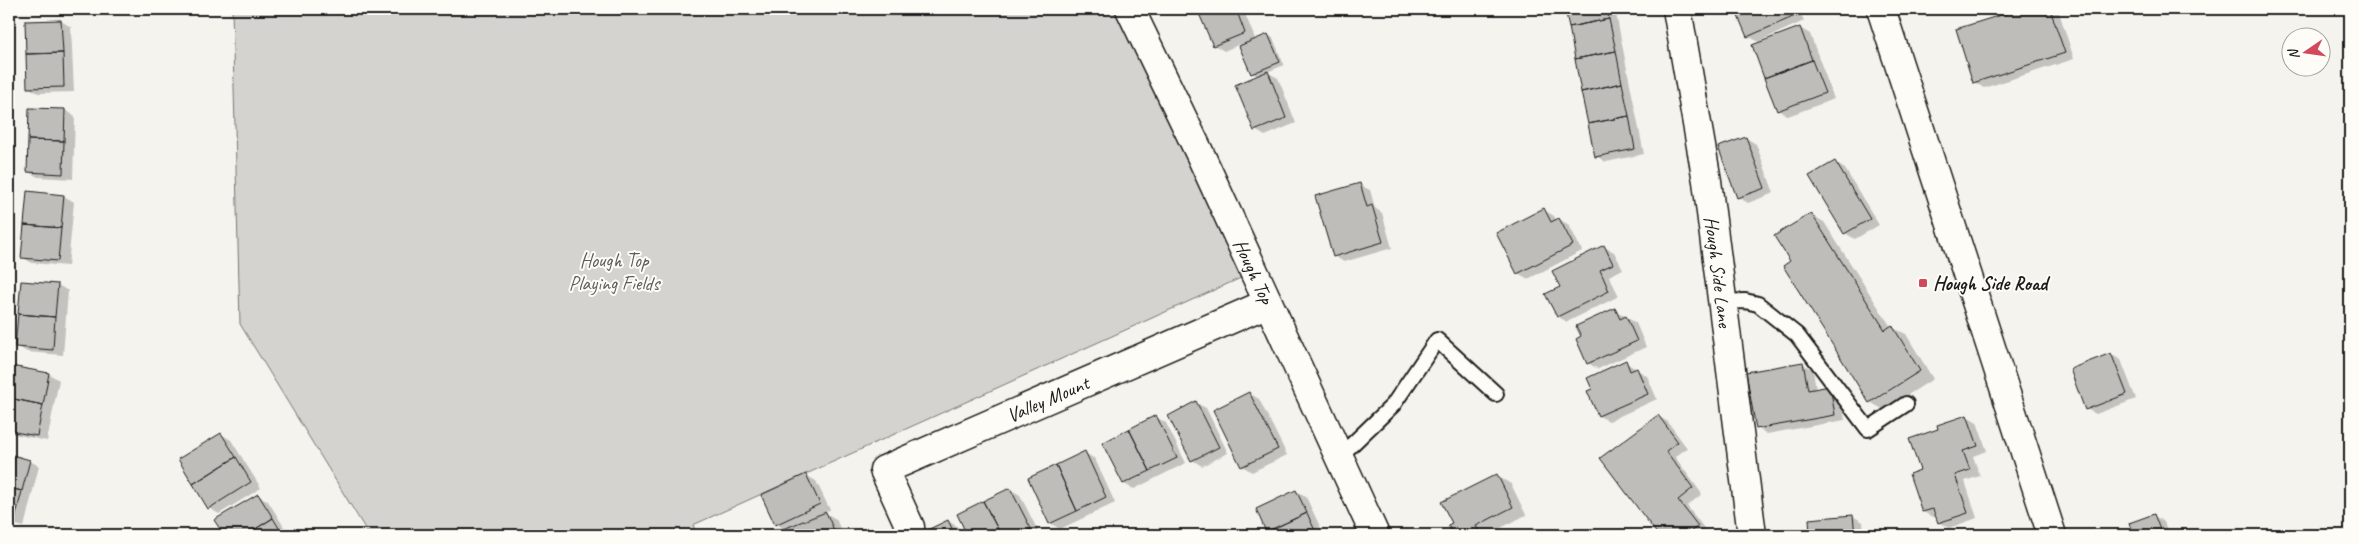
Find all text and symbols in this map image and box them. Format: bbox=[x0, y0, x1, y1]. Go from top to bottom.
north arrow bbox=[2282, 28, 2332, 78]
text: N bbox=[2284, 46, 2303, 61]
street label: Hough Side Lane bbox=[1699, 215, 1738, 330]
street label: Hough Top bbox=[1228, 235, 1280, 309]
park label: Hough Top Playing Fields bbox=[569, 248, 661, 296]
place label: Hough Side Road bbox=[1933, 271, 2051, 296]
marker: Hough Side Road bbox=[1917, 277, 1929, 289]
street label: Valley Mount bbox=[1003, 370, 1095, 428]

